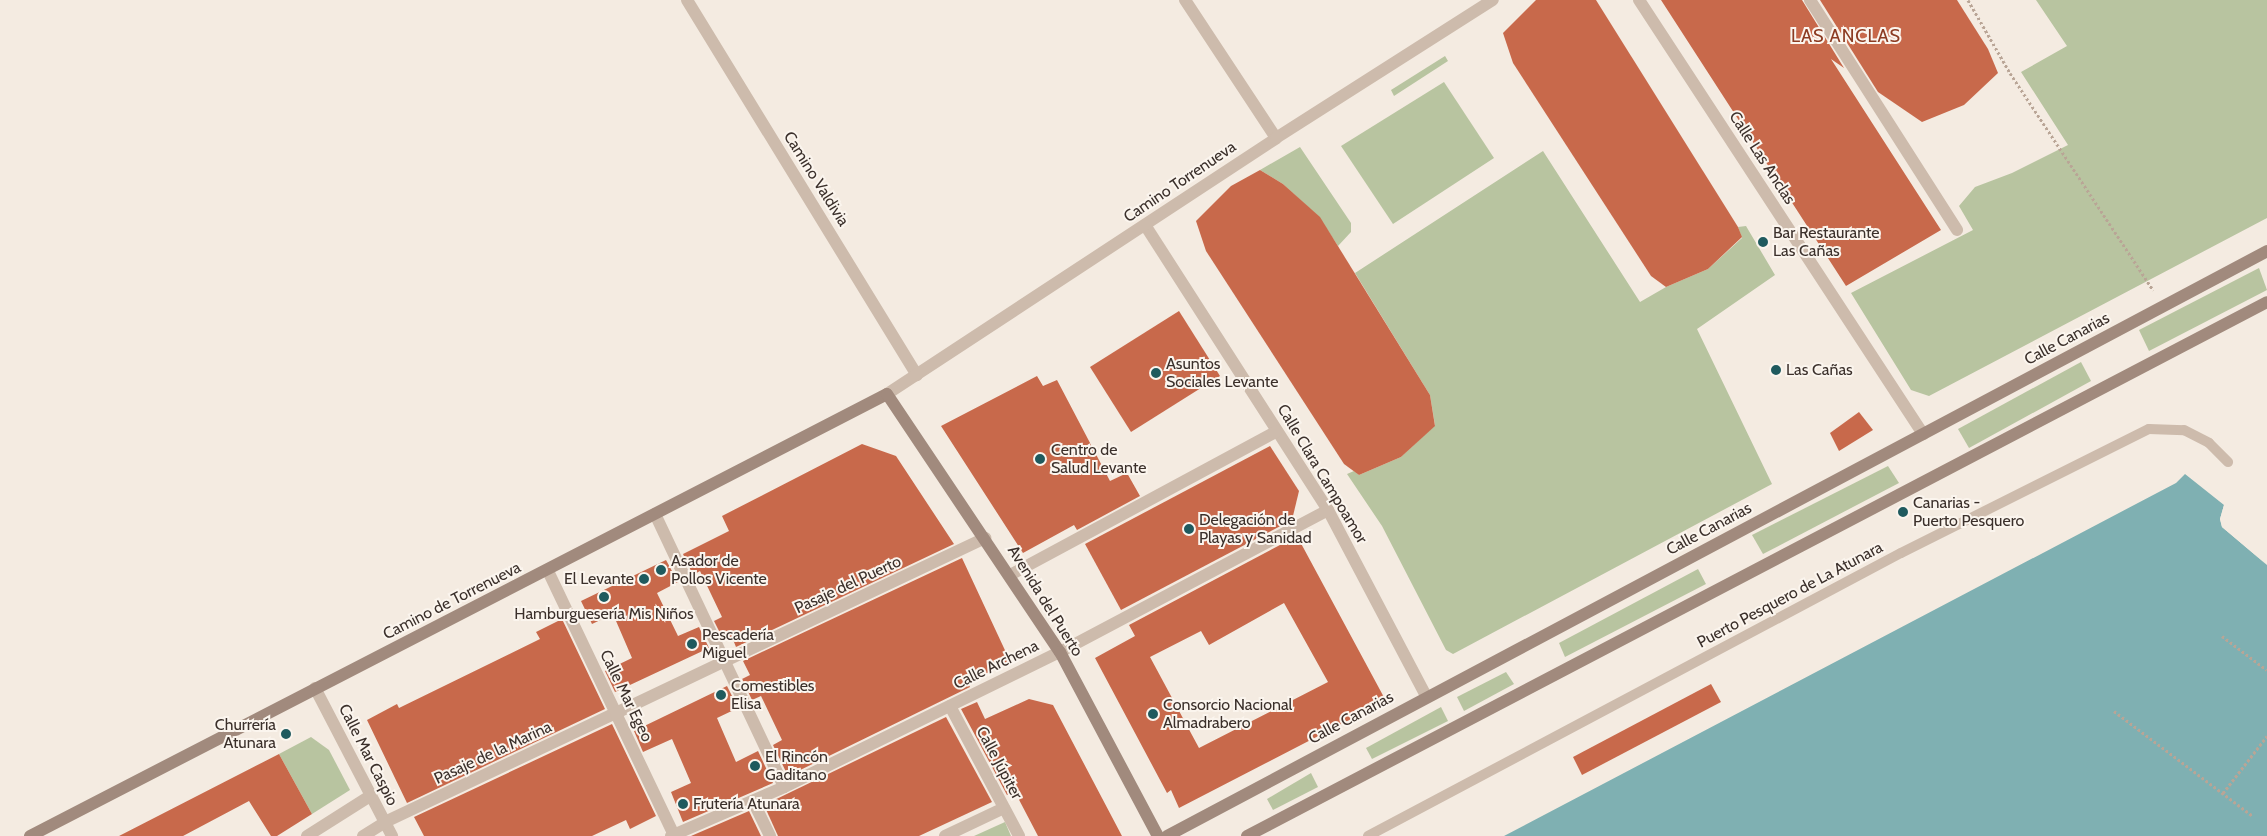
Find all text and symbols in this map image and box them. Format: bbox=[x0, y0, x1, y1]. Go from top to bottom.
district label: LAS ANCLAS bbox=[1790, 25, 1902, 47]
street label: Calle Las Anclas bbox=[1725, 108, 1799, 208]
street label: Camino Valdivia bbox=[779, 128, 853, 230]
street label: Camino Torrenueva bbox=[1120, 137, 1240, 227]
place label: Bar Restaurante Las Cañas bbox=[1773, 223, 1879, 261]
marker: Bar Restaurante Las Cañas bbox=[1757, 236, 1769, 248]
street label: Calle Canarias bbox=[2021, 309, 2113, 369]
place label: Asuntos Sociales Levante bbox=[1166, 354, 1278, 392]
place label: Las Cañas bbox=[1786, 360, 1853, 380]
marker: Las Cañas bbox=[1770, 364, 1782, 376]
marker: Asuntos Sociales Levante bbox=[1150, 367, 1162, 379]
street label: Calle Clara Campoamor bbox=[1273, 401, 1371, 547]
place label: Centro de Salud Levante bbox=[1051, 440, 1146, 478]
marker: Centro de Salud Levante bbox=[1033, 452, 1047, 466]
place label: Canarias - Puerto Pesquero bbox=[1913, 493, 2024, 531]
street label: Calle Canarias bbox=[1663, 499, 1755, 559]
marker: Canarias - Puerto Pesquero bbox=[1897, 506, 1909, 518]
place label: Delegación de Playas y Sanidad bbox=[1199, 510, 1312, 548]
marker: Delegación de Playas y Sanidad bbox=[1183, 523, 1195, 535]
street label: Puerto Pesquero de La Atunara bbox=[1694, 538, 1886, 652]
street label: Avenida del Puerto bbox=[1003, 542, 1087, 660]
place label: Asador de Pollos Vicente bbox=[671, 551, 767, 589]
street label: Pasaje del Puerto bbox=[792, 552, 904, 618]
street label: Camino de Torrenueva bbox=[380, 558, 524, 644]
marker: Asador de Pollos Vicente bbox=[655, 564, 667, 576]
place label: El Levante bbox=[564, 569, 634, 589]
marker: El Levante bbox=[638, 573, 650, 585]
marker: Hamburguesería Mis Niños bbox=[598, 591, 610, 603]
place label: Hamburguesería Mis Niños bbox=[514, 604, 694, 624]
place label: Pescadería Miguel bbox=[702, 625, 774, 663]
street label: Calle Archena bbox=[950, 636, 1042, 694]
marker: Pescadería Miguel bbox=[686, 638, 698, 650]
street label: Calle Mar Egeo bbox=[596, 647, 656, 745]
place label: Comestibles Elisa bbox=[731, 676, 814, 714]
street label: Calle Canarias bbox=[1305, 688, 1397, 748]
marker: Comestibles Elisa bbox=[715, 689, 727, 701]
place label: Consorcio Nacional Almadrabero bbox=[1163, 695, 1292, 733]
street label: Calle Mar Caspio bbox=[334, 701, 402, 809]
marker: Consorcio Nacional Almadrabero bbox=[1147, 708, 1159, 720]
place label: Churrería Atunara bbox=[215, 715, 276, 753]
street label: Pasaje de la Marina bbox=[431, 717, 555, 789]
street label: Calle Júpiter bbox=[972, 723, 1026, 803]
marker: Churrería Atunara bbox=[280, 728, 292, 740]
place label: El Rincón Gaditano bbox=[765, 747, 828, 785]
marker: El Rincón Gaditano bbox=[749, 760, 761, 772]
place label: Frutería Atunara bbox=[693, 794, 800, 814]
marker: Frutería Atunara bbox=[677, 798, 689, 810]

